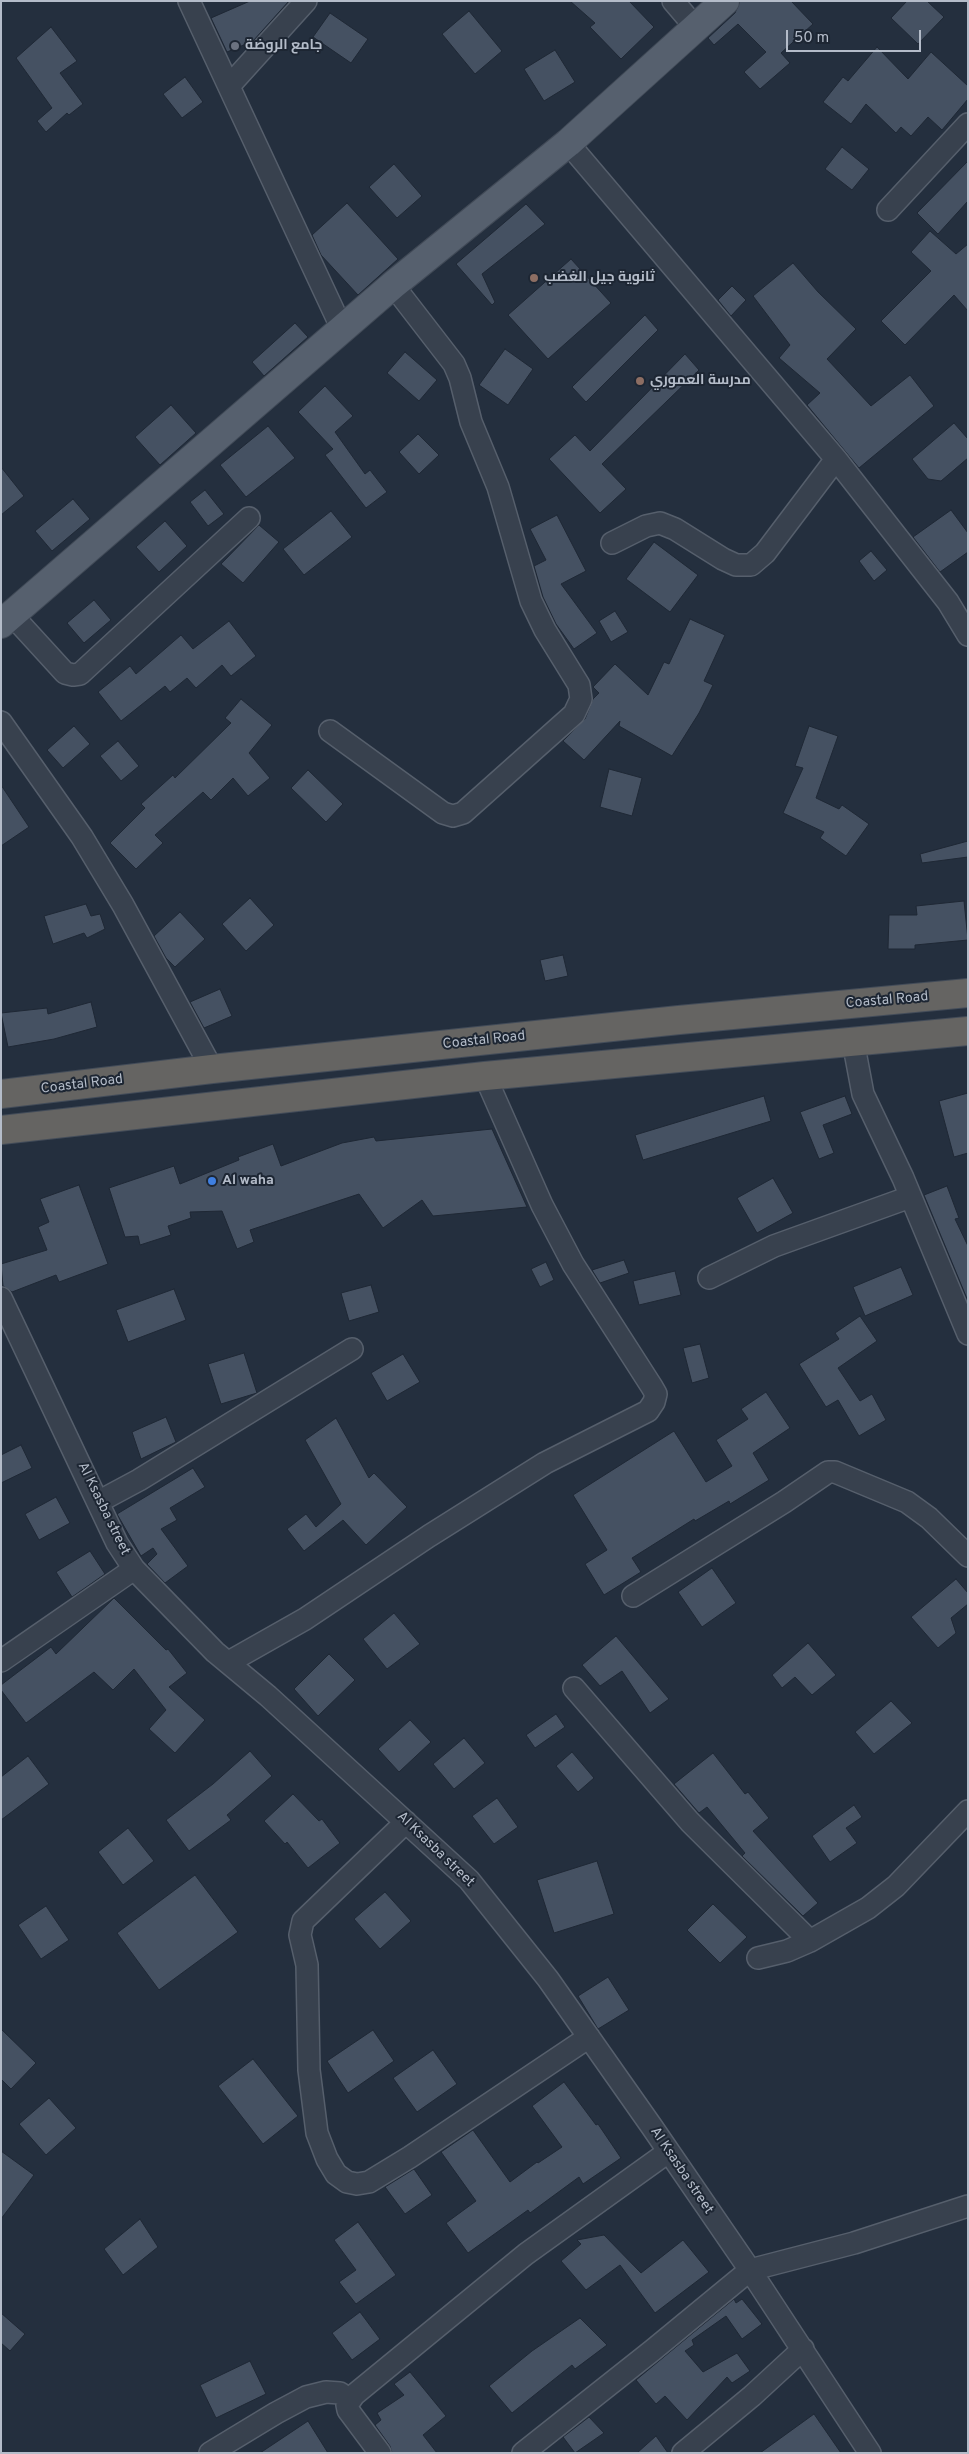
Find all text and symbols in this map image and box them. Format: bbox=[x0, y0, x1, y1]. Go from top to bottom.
scale bar bbox=[789, 20, 924, 52]
text: 50 m bbox=[794, 29, 829, 48]
place label: جامع الروضة bbox=[245, 38, 322, 54]
marker: جامع الروضة bbox=[229, 40, 241, 52]
place label: ثانوية جيل الغضب bbox=[544, 270, 655, 286]
marker: ثانوية جيل الغضب bbox=[528, 272, 540, 284]
place label: مدرسة العموري bbox=[650, 373, 751, 389]
marker: مدرسة العموري bbox=[634, 375, 646, 387]
street label: Coastal Road bbox=[845, 989, 929, 1013]
street label: Coastal Road bbox=[442, 1028, 526, 1054]
street label: Coastal Road bbox=[40, 1072, 124, 1098]
place label: Al waha bbox=[222, 1173, 274, 1189]
marker: Al waha bbox=[206, 1175, 218, 1187]
street label: Al Ksasba street bbox=[73, 1460, 133, 1558]
street label: Al Ksasba street bbox=[393, 1809, 477, 1891]
street label: Al Ksasba street bbox=[646, 2124, 716, 2218]

